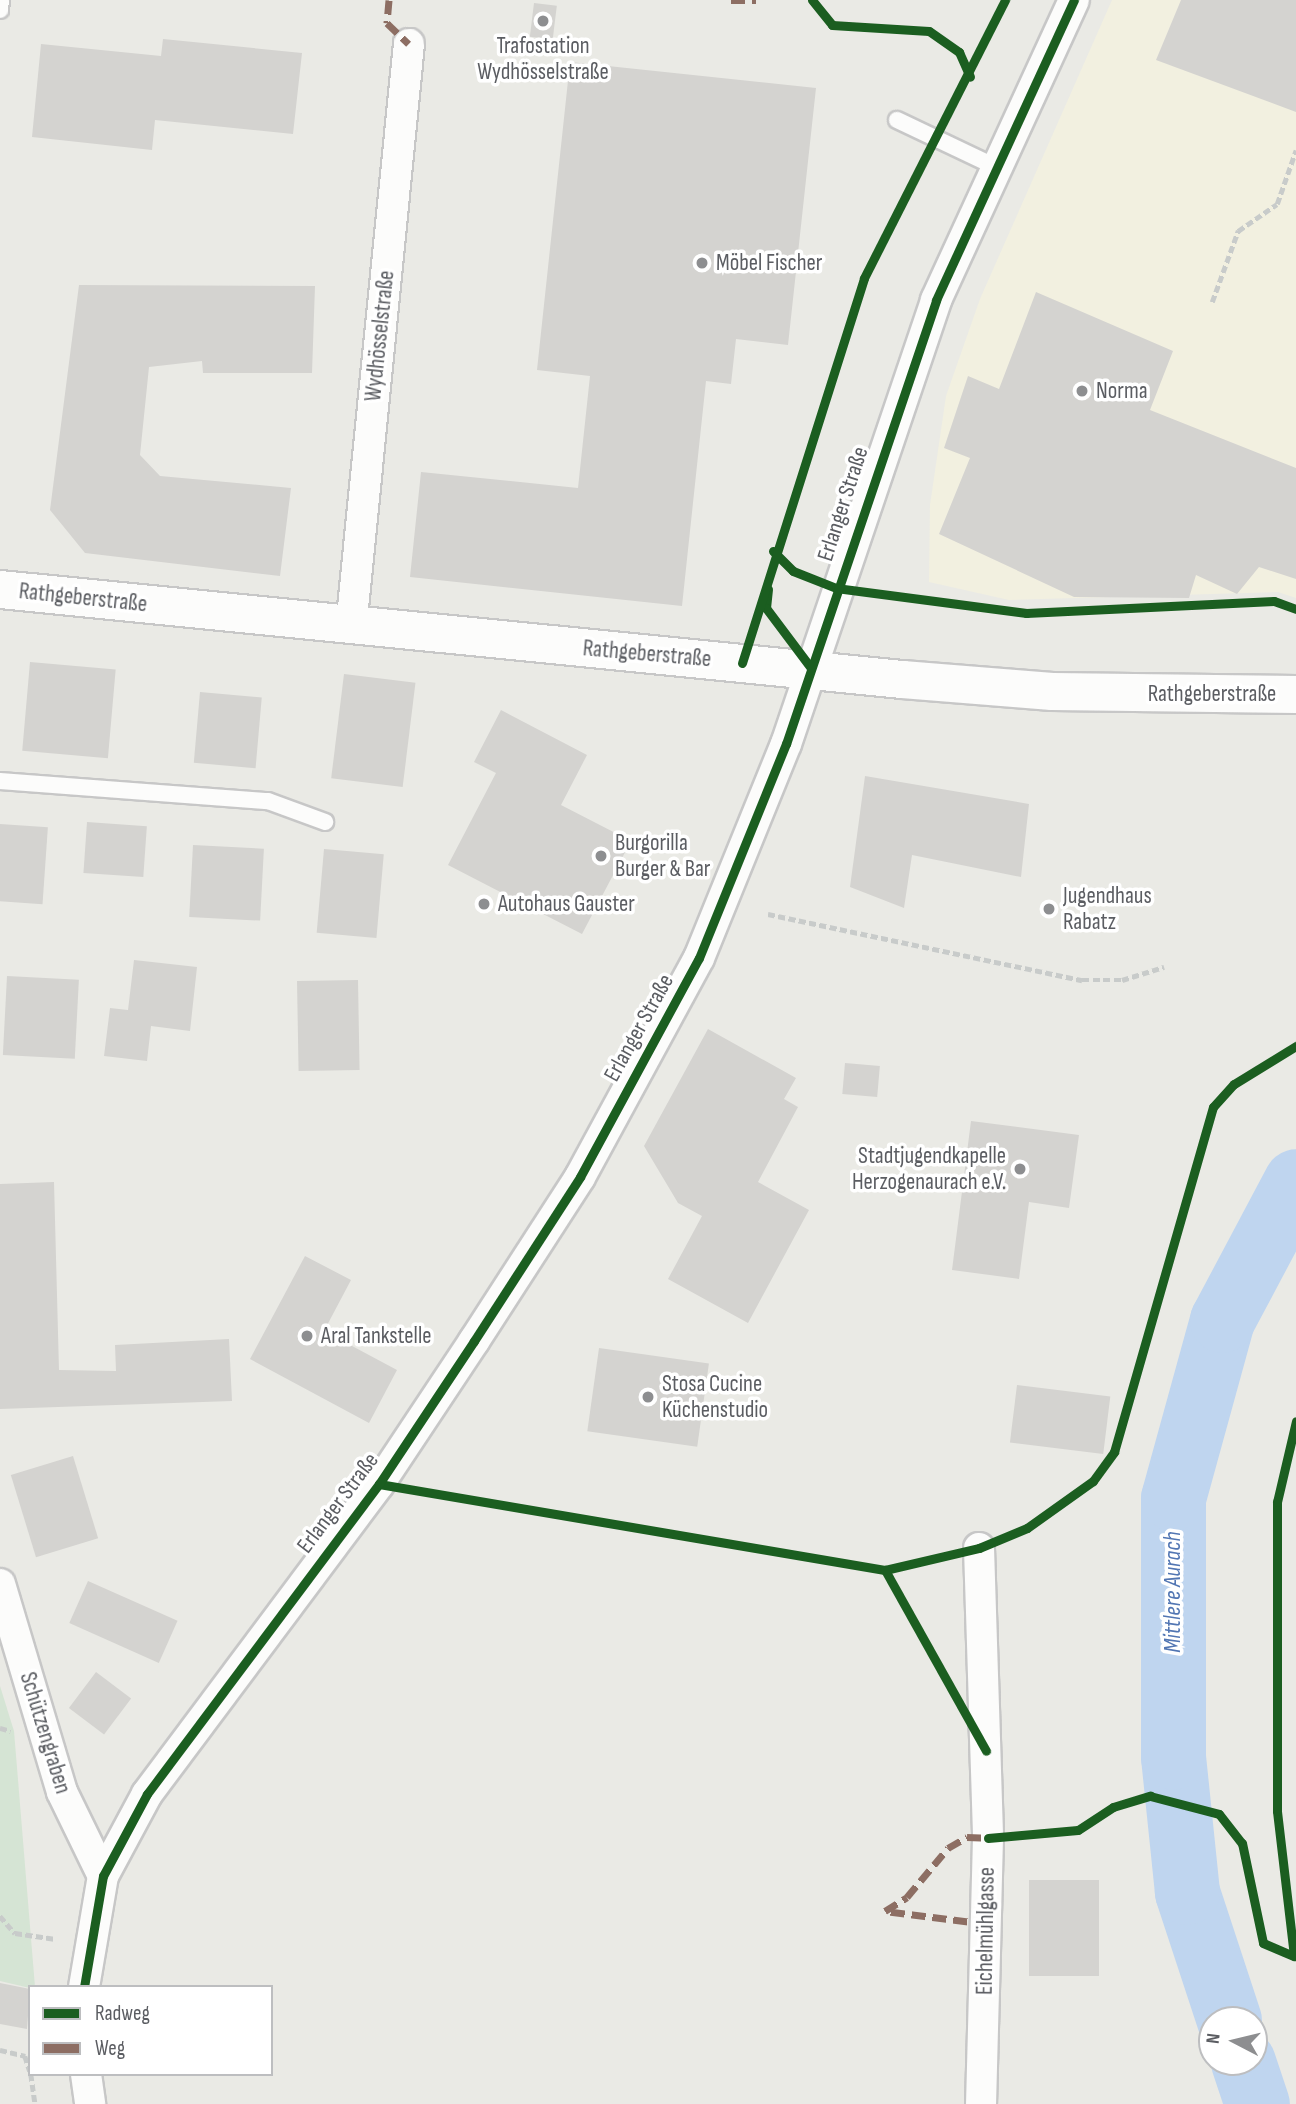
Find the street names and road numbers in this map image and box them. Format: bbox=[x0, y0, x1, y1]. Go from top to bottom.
street label: Wydhösselstraße bbox=[359, 269, 401, 403]
street label: Erlanger Straße bbox=[812, 443, 874, 565]
street label: Rathgeberstraße bbox=[18, 578, 148, 618]
street label: Rathgeberstraße bbox=[582, 635, 712, 673]
street label: Rathgeberstraße bbox=[1148, 680, 1276, 708]
street label: Erlanger Straße bbox=[598, 969, 680, 1087]
street label: Erlanger Straße bbox=[291, 1447, 385, 1559]
street label: Schützengraben bbox=[13, 1669, 77, 1797]
street label: Eichelmühlgasse bbox=[971, 1867, 1001, 1995]

